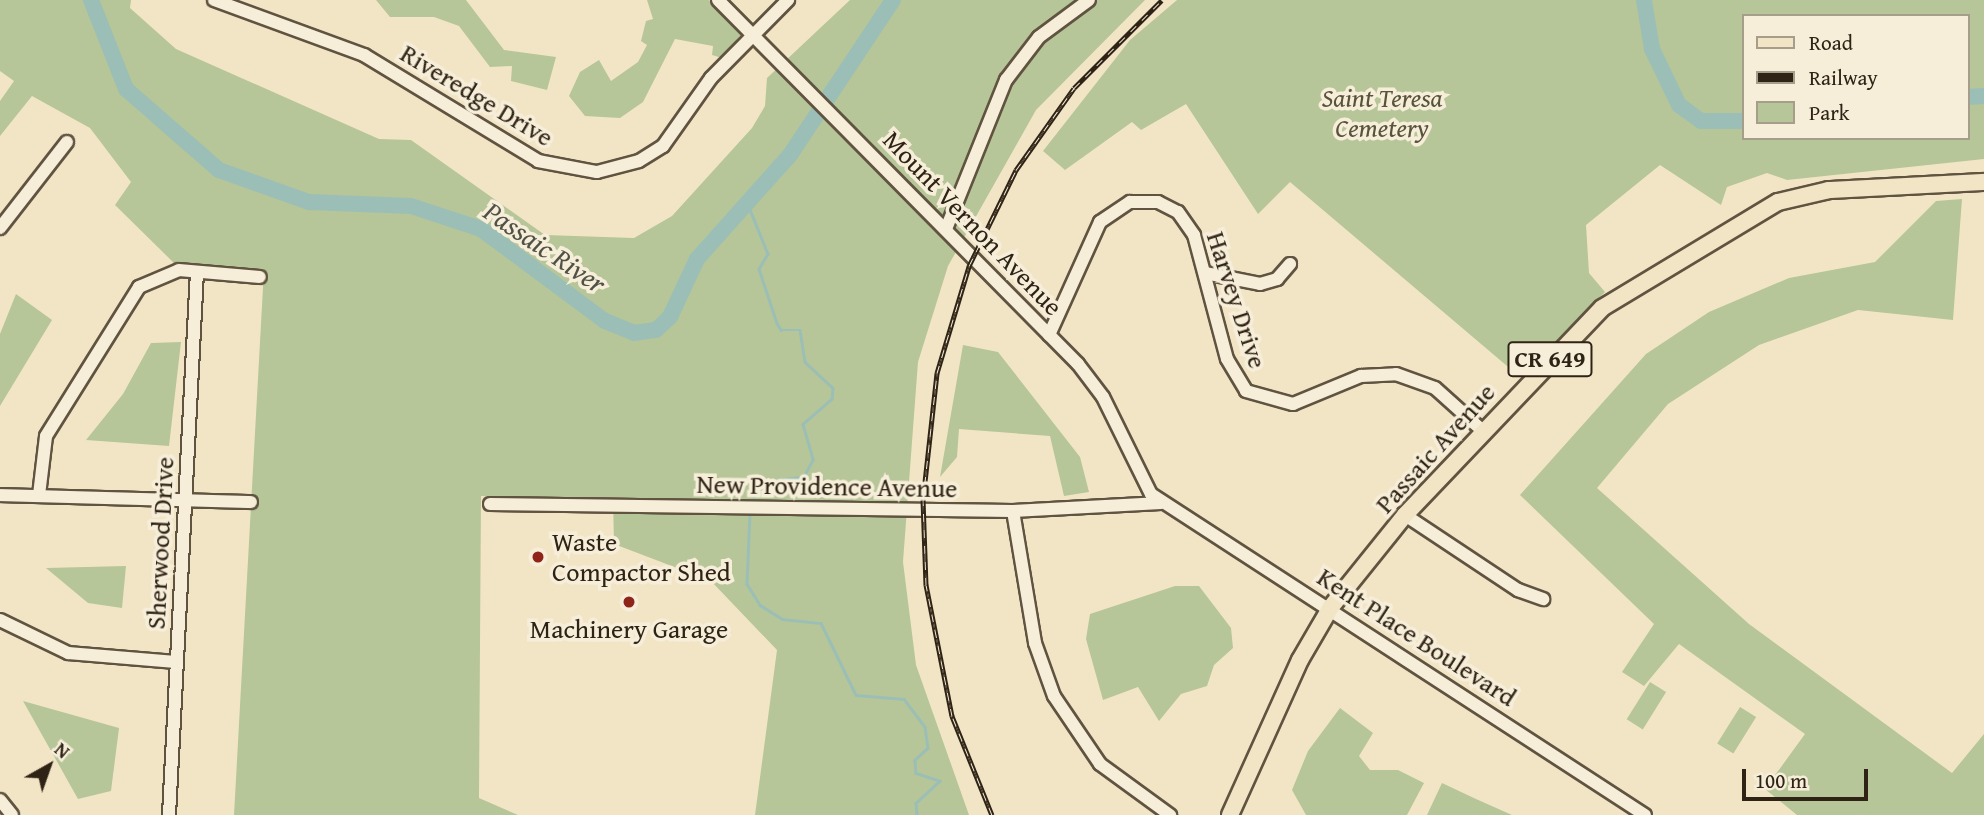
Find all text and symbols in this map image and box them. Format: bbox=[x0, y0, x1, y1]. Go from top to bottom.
legend bbox=[1742, 14, 1970, 140]
text: Road bbox=[1809, 27, 1853, 58]
street label: Riveredge Drive bbox=[395, 37, 559, 153]
text: Railway bbox=[1809, 62, 1878, 93]
park label: Saint Teresa Cemetery bbox=[1321, 82, 1443, 144]
text: Park bbox=[1809, 97, 1850, 128]
street label: Mount Vernon Avenue bbox=[877, 124, 1069, 322]
water label: Passaic River bbox=[478, 194, 612, 300]
street label: Harvey Drive bbox=[1200, 228, 1274, 372]
road number: CR 649 bbox=[1506, 338, 1594, 380]
street label: Passaic Avenue bbox=[1369, 377, 1501, 519]
street label: Sherwood Drive bbox=[140, 456, 180, 630]
street label: New Providence Avenue bbox=[696, 468, 958, 504]
place label: Waste Compactor Shed bbox=[552, 526, 731, 588]
marker: Waste Compactor Shed bbox=[530, 549, 546, 565]
street label: Kent Place Boulevard bbox=[1312, 561, 1522, 713]
marker: Machinery Garage bbox=[621, 594, 637, 610]
place label: Machinery Garage bbox=[530, 613, 728, 645]
north arrow bbox=[14, 731, 84, 801]
text: N bbox=[49, 735, 76, 765]
scale bar bbox=[1746, 756, 1872, 800]
text: 100 m bbox=[1755, 765, 1807, 796]

